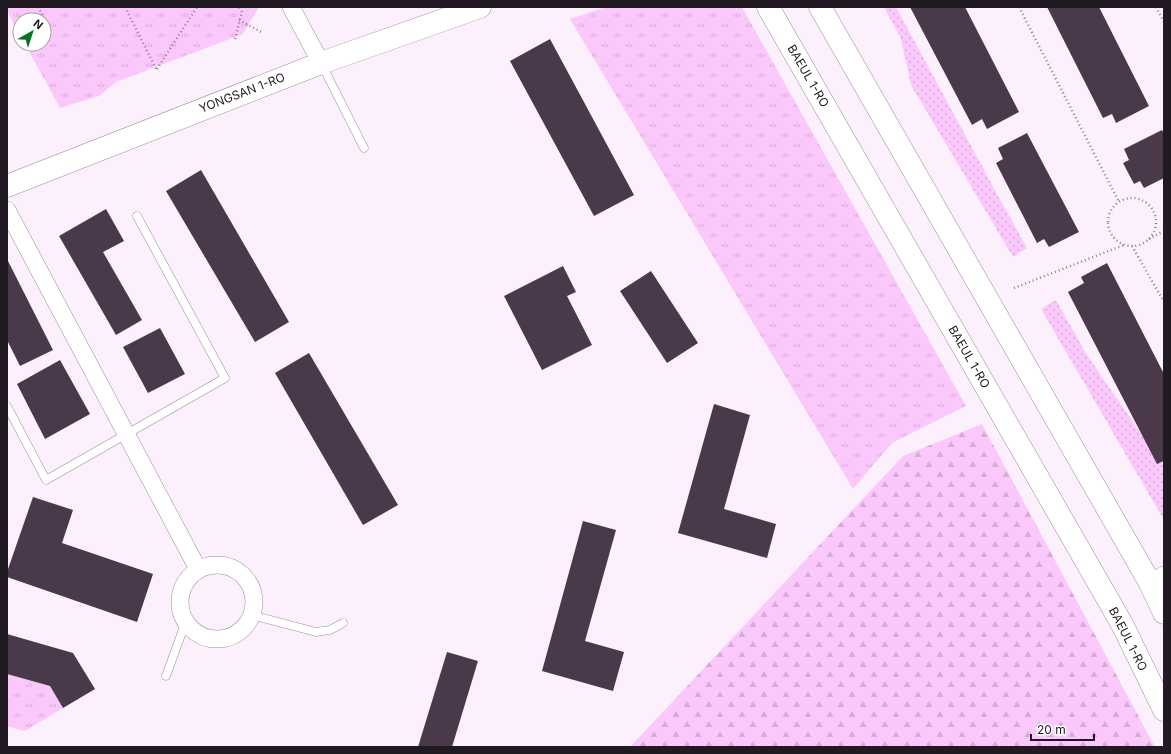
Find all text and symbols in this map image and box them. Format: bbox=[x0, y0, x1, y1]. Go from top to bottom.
north arrow bbox=[12, 12, 52, 52]
text: N bbox=[31, 16, 46, 32]
street label: BAEUL 1-RO bbox=[785, 42, 832, 110]
street label: YONGSAN 1-RO bbox=[197, 69, 287, 116]
street label: BAEUL 1-RO bbox=[946, 323, 993, 391]
street label: BAEUL 1-RO bbox=[1106, 604, 1151, 673]
scale bar bbox=[1031, 716, 1094, 742]
text: 20 m bbox=[1037, 722, 1066, 737]

